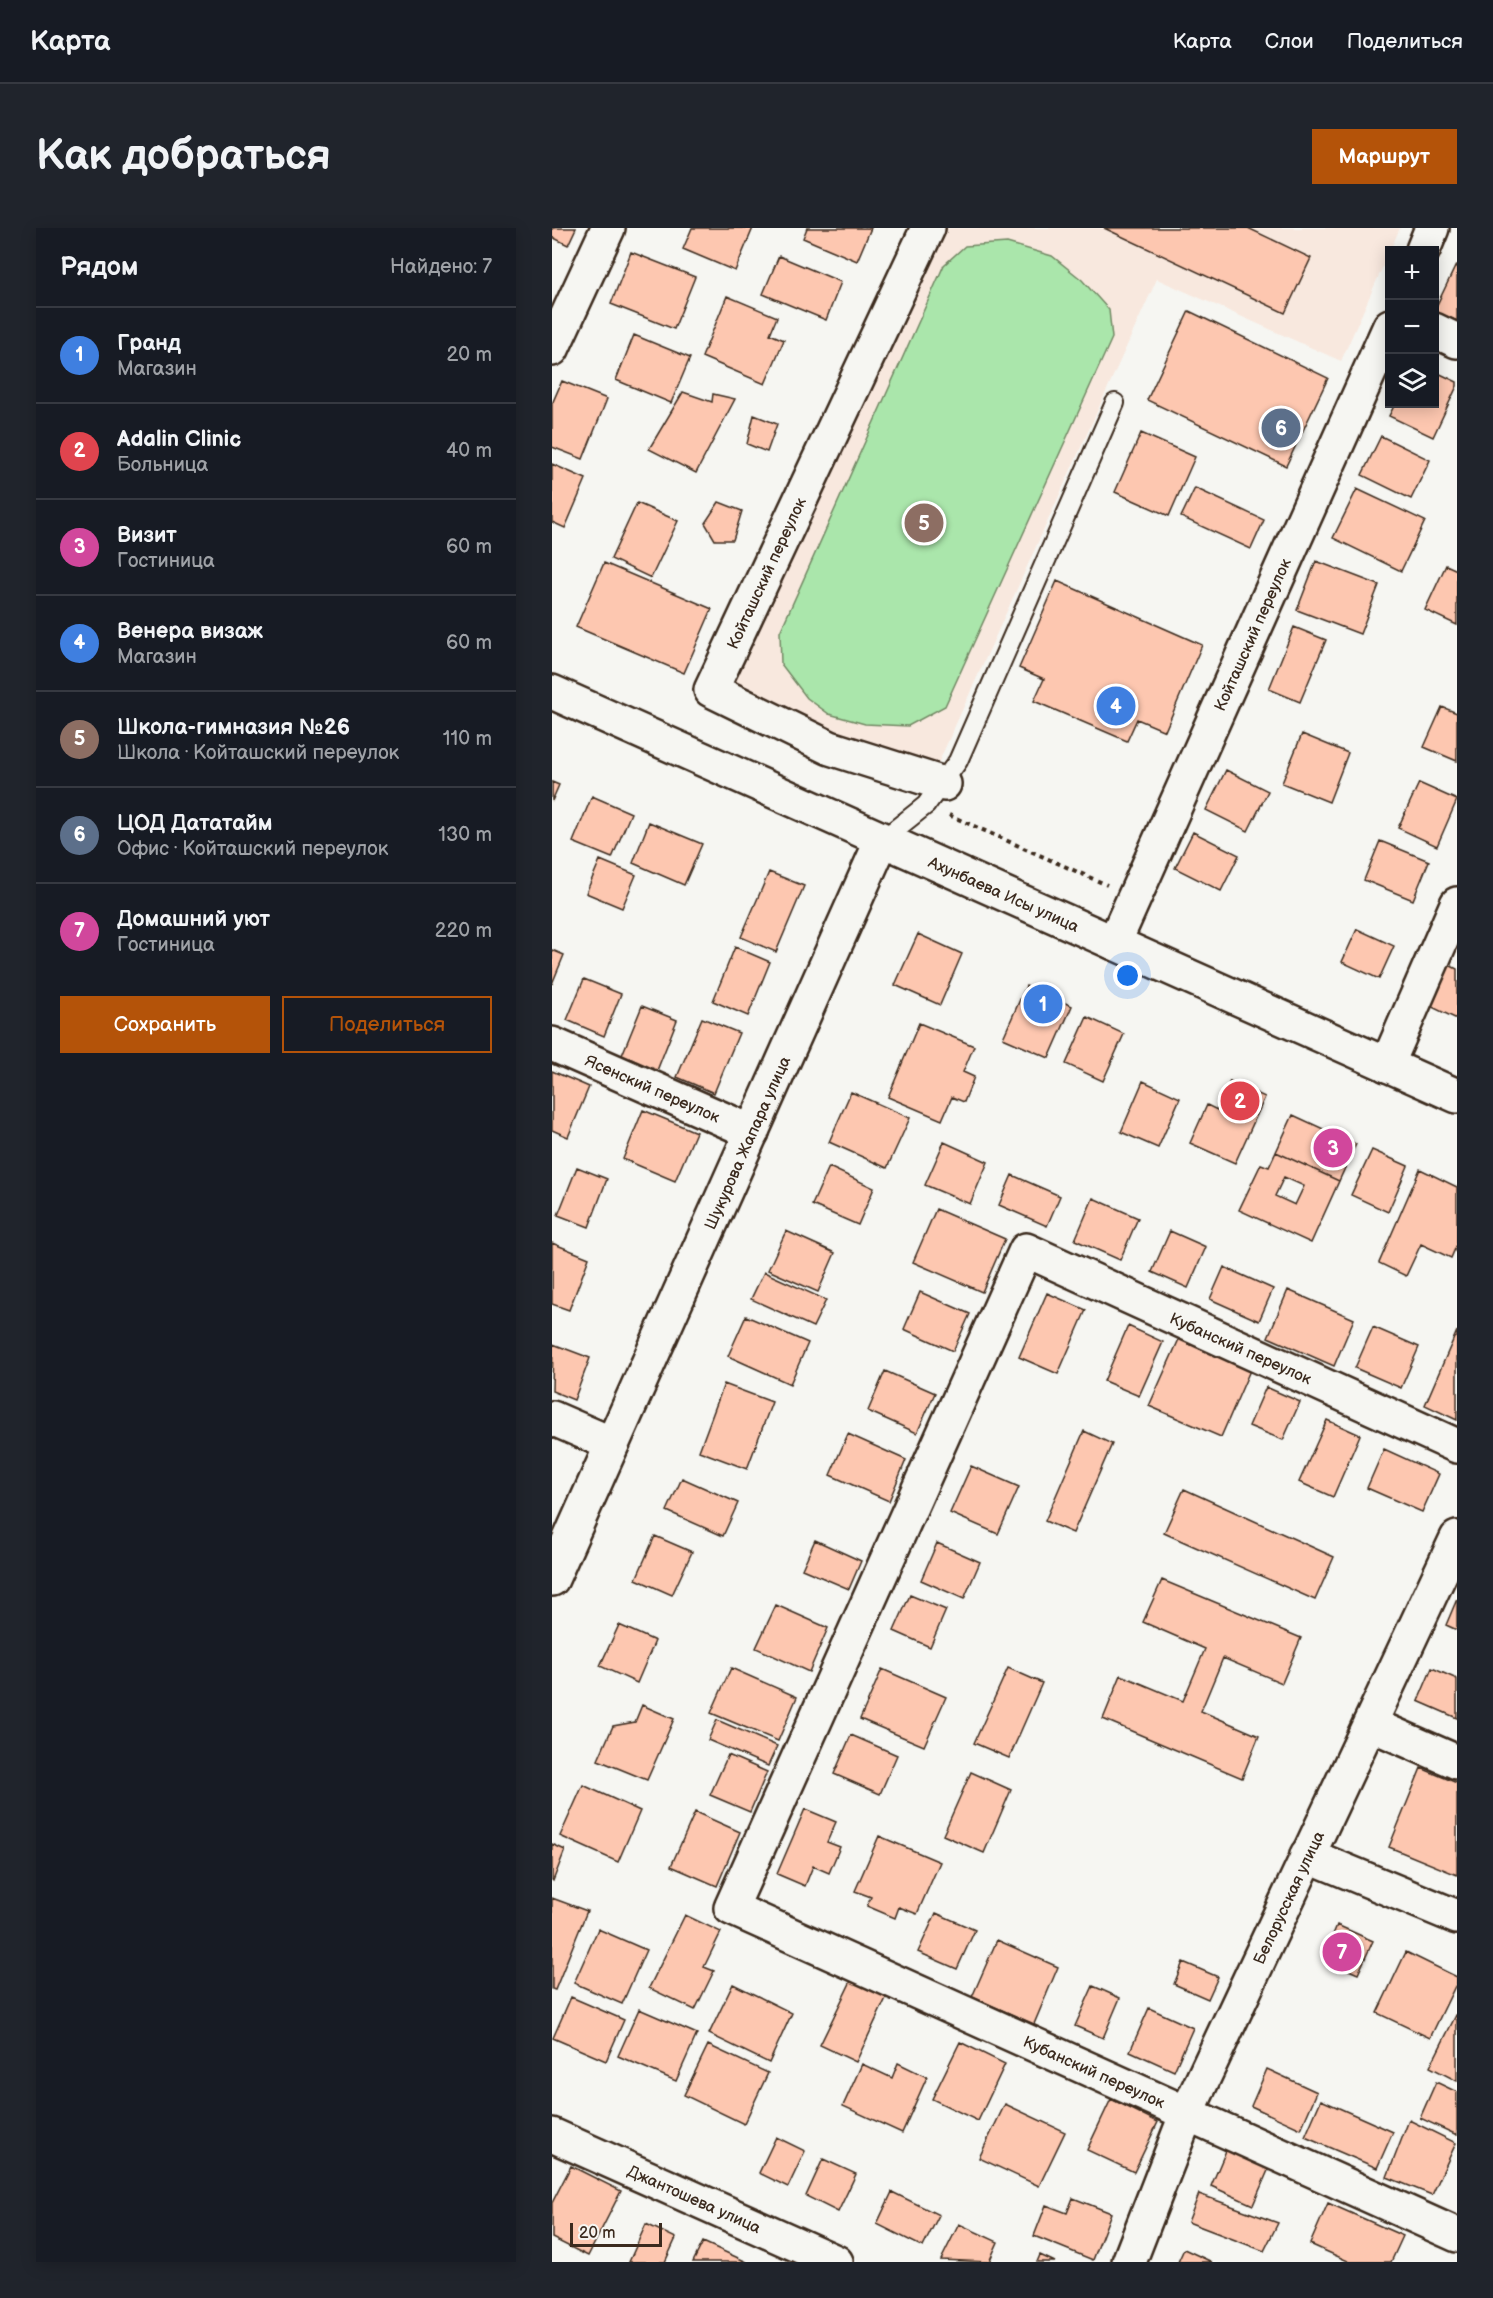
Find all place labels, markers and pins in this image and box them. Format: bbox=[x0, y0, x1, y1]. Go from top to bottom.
pin: 6 bbox=[1262, 406, 1300, 450]
pin: 5 bbox=[904, 500, 944, 546]
pin: 4 bbox=[1096, 684, 1136, 728]
pin: 1 bbox=[1024, 982, 1062, 1026]
pin: 2 bbox=[1220, 1078, 1260, 1124]
pin: 3 bbox=[1314, 1126, 1352, 1170]
pin: 7 bbox=[1322, 1930, 1362, 1974]

